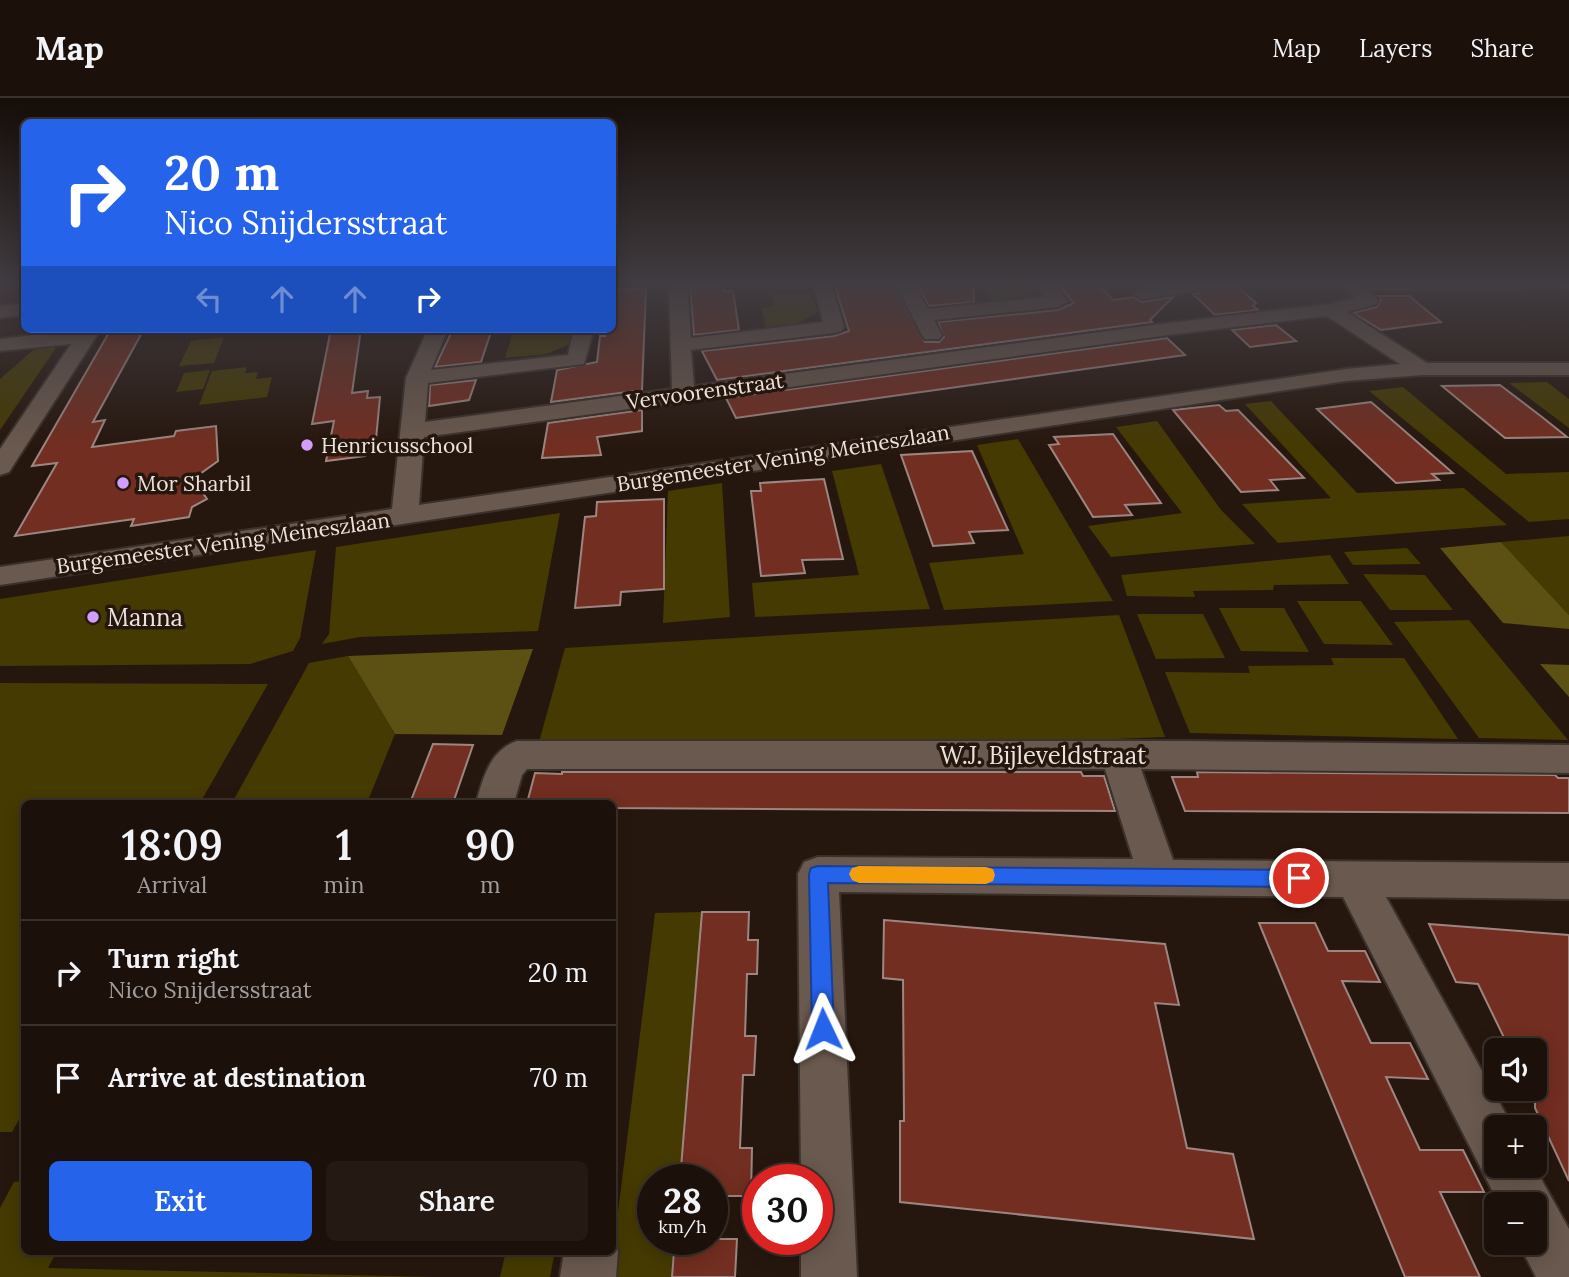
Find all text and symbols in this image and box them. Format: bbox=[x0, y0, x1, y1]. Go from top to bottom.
text: Map bbox=[35, 27, 104, 69]
text: Map bbox=[1272, 33, 1321, 64]
text: Layers bbox=[1359, 33, 1432, 64]
text: Share bbox=[1470, 33, 1534, 64]
text: 20 m bbox=[164, 141, 279, 203]
icon: right bbox=[49, 147, 140, 238]
text: Nico Snijdersstraat bbox=[164, 202, 447, 243]
icon: left bbox=[190, 280, 228, 318]
icon: ahead bbox=[263, 280, 301, 318]
icon: ahead bbox=[336, 280, 374, 318]
icon: right bbox=[409, 280, 447, 318]
street label: Vervoorenstraat bbox=[624, 367, 786, 416]
street label: Burgemeester Vening Meineszlaan bbox=[615, 418, 952, 498]
place label: Henricusschool bbox=[321, 432, 473, 459]
marker: Henricusschool bbox=[299, 437, 315, 453]
place label: Mor Sharbil bbox=[137, 470, 251, 497]
marker: Mor Sharbil bbox=[115, 475, 131, 491]
street label: Burgemeester Vening Meineszlaan bbox=[54, 506, 392, 580]
place label: Manna bbox=[107, 602, 183, 633]
marker: Manna bbox=[85, 609, 101, 625]
street label: W.J. Bijleveldstraat bbox=[940, 740, 1147, 771]
text: 18:09 bbox=[121, 818, 223, 872]
text: 1 bbox=[336, 818, 352, 872]
text: 90 bbox=[465, 818, 516, 872]
pin bbox=[1269, 848, 1329, 908]
icon: arrive bbox=[1280, 859, 1318, 897]
text: Arrival bbox=[137, 870, 207, 899]
text: min bbox=[323, 870, 364, 899]
text: m bbox=[480, 870, 500, 899]
text: Turn right bbox=[108, 942, 239, 975]
icon: right bbox=[49, 954, 87, 992]
text: 20 m bbox=[528, 956, 588, 989]
text: Nico Snijdersstraat bbox=[108, 975, 312, 1004]
position arrow bbox=[786, 992, 860, 1066]
map controls bbox=[1484, 1038, 1547, 1255]
button: sound bbox=[1484, 1038, 1547, 1101]
icon: arrive bbox=[49, 1059, 87, 1097]
text: Arrive at destination bbox=[108, 1061, 366, 1094]
text: 70 m bbox=[530, 1061, 588, 1094]
button: + bbox=[1484, 1115, 1547, 1178]
button: Exit bbox=[49, 1161, 312, 1241]
button: Share bbox=[326, 1161, 588, 1241]
speed limit sign: 30 bbox=[742, 1164, 833, 1255]
text: 28 bbox=[663, 1178, 702, 1223]
button: − bbox=[1484, 1192, 1547, 1255]
text: km/h bbox=[658, 1215, 707, 1238]

